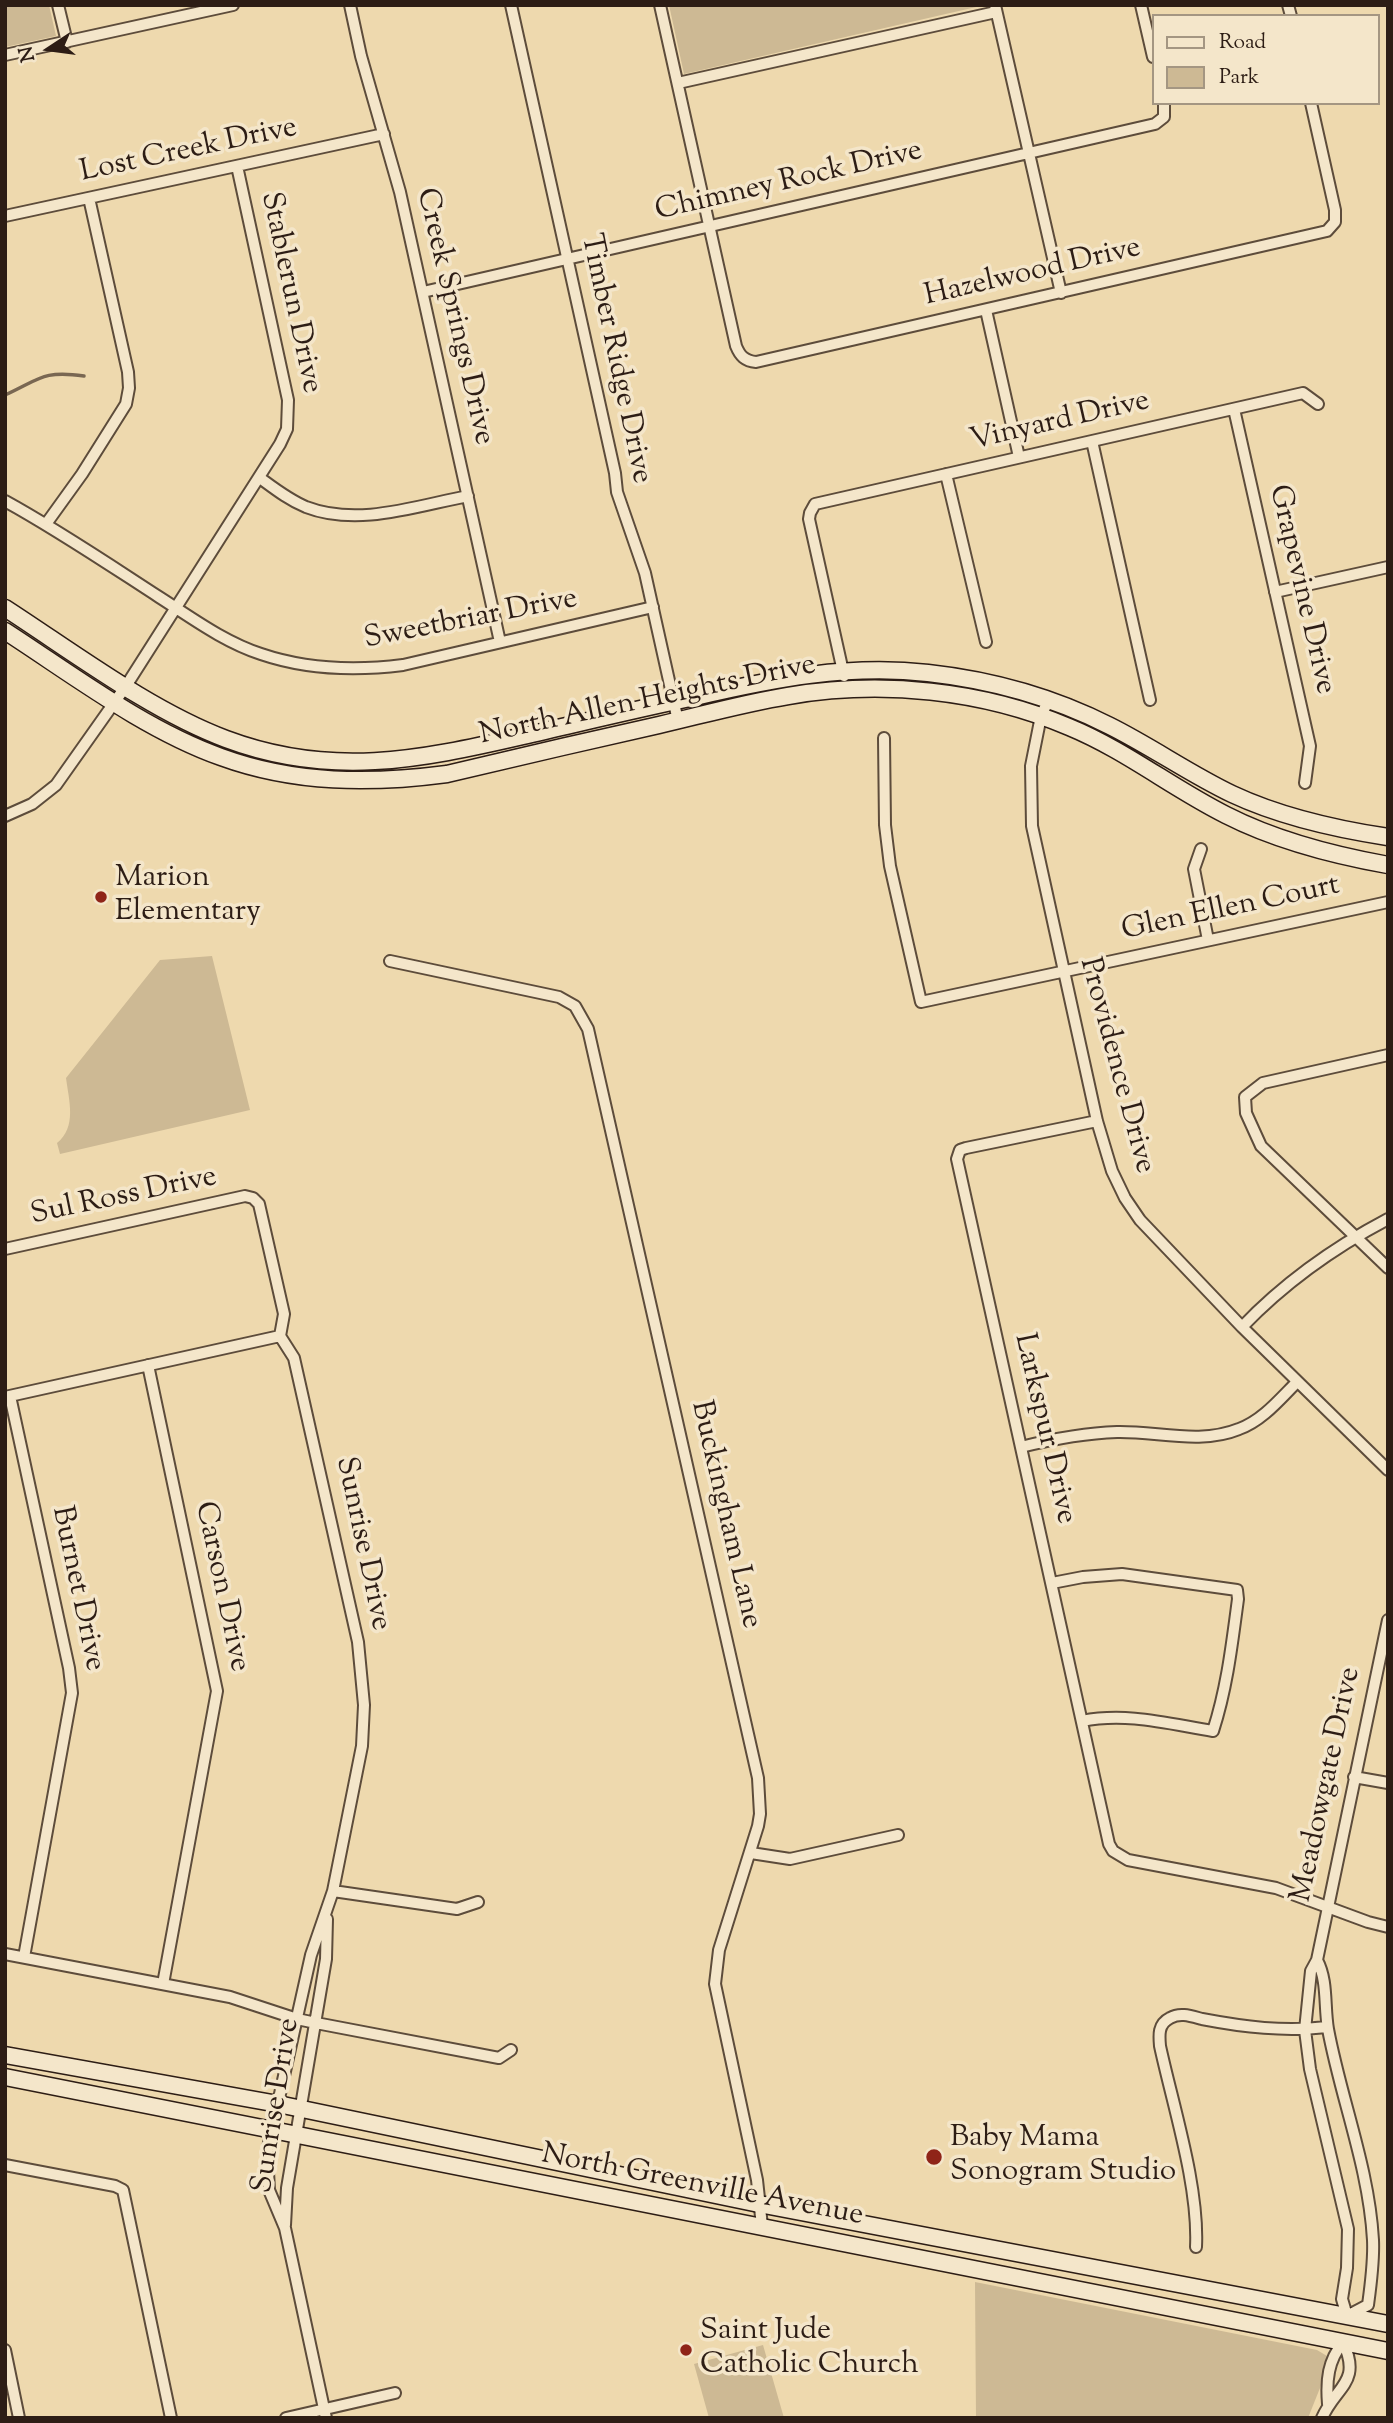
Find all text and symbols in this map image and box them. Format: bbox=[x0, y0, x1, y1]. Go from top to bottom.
north arrow bbox=[14, 14, 84, 84]
legend bbox=[1152, 14, 1379, 105]
text: Road bbox=[1219, 28, 1266, 58]
text: N bbox=[13, 43, 43, 64]
text: Park bbox=[1219, 63, 1259, 93]
street label: Lost Creek Drive bbox=[77, 111, 301, 193]
street label: Chimney Rock Drive bbox=[652, 135, 926, 231]
street label: Creek Springs Drive bbox=[406, 185, 500, 449]
street label: Stablerun Drive bbox=[250, 189, 328, 397]
street label: Timber Ridge Drive bbox=[570, 231, 658, 487]
street label: Hazelwood Drive bbox=[921, 232, 1145, 316]
street label: Vinyard Drive bbox=[967, 385, 1153, 461]
street label: Grapevine Drive bbox=[1258, 482, 1342, 698]
street label: Sweetbriar Drive bbox=[361, 583, 581, 659]
street label: North Allen Heights Drive bbox=[477, 649, 819, 755]
place label: Marion Elementary bbox=[115, 862, 261, 932]
street label: Glen Ellen Court bbox=[1119, 869, 1343, 951]
marker: Marion Elementary bbox=[93, 889, 109, 905]
street label: Providence Drive bbox=[1069, 954, 1161, 1178]
street label: Sul Ross Drive bbox=[28, 1161, 220, 1235]
street label: Larkspur Drive bbox=[1004, 1330, 1082, 1528]
street label: Buckingham Lane bbox=[680, 1398, 768, 1632]
street label: Sunrise Drive bbox=[325, 1454, 397, 1634]
street label: Carson Drive bbox=[184, 1499, 256, 1675]
street label: Burnet Drive bbox=[41, 1503, 111, 1675]
street label: Meadowgate Drive bbox=[1286, 1664, 1370, 1906]
street label: Sunrise Drive bbox=[246, 2016, 310, 2196]
place label: Baby Mama Sonogram Studio bbox=[950, 2122, 1176, 2192]
street label: North Greenville Avenue bbox=[538, 2138, 866, 2236]
marker: Baby Mama Sonogram Studio bbox=[924, 2147, 944, 2167]
place label: Saint Jude Catholic Church bbox=[700, 2315, 919, 2386]
marker: Saint Jude Catholic Church bbox=[678, 2342, 694, 2358]

